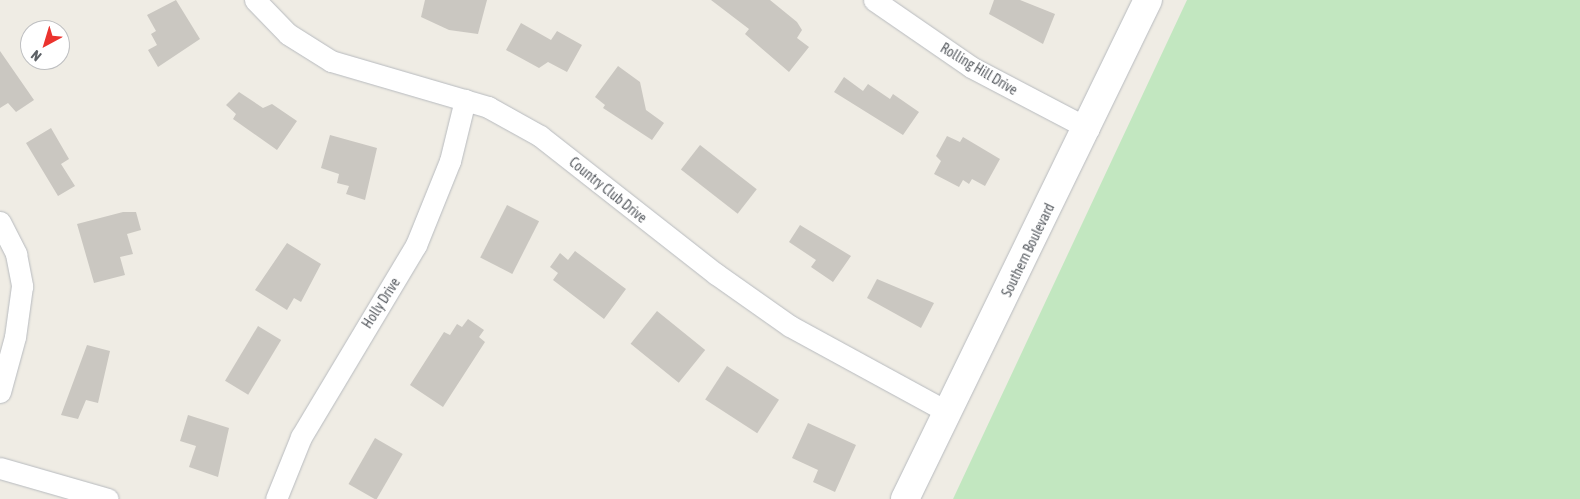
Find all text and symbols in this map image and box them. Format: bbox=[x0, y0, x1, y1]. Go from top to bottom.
north arrow bbox=[20, 20, 70, 70]
street label: Rolling Hill Drive bbox=[937, 39, 1021, 99]
text: N bbox=[28, 47, 44, 65]
street label: Country Club Drive bbox=[566, 154, 650, 226]
street label: Southern Boulevard bbox=[998, 201, 1058, 299]
street label: Holly Drive bbox=[358, 275, 404, 331]

